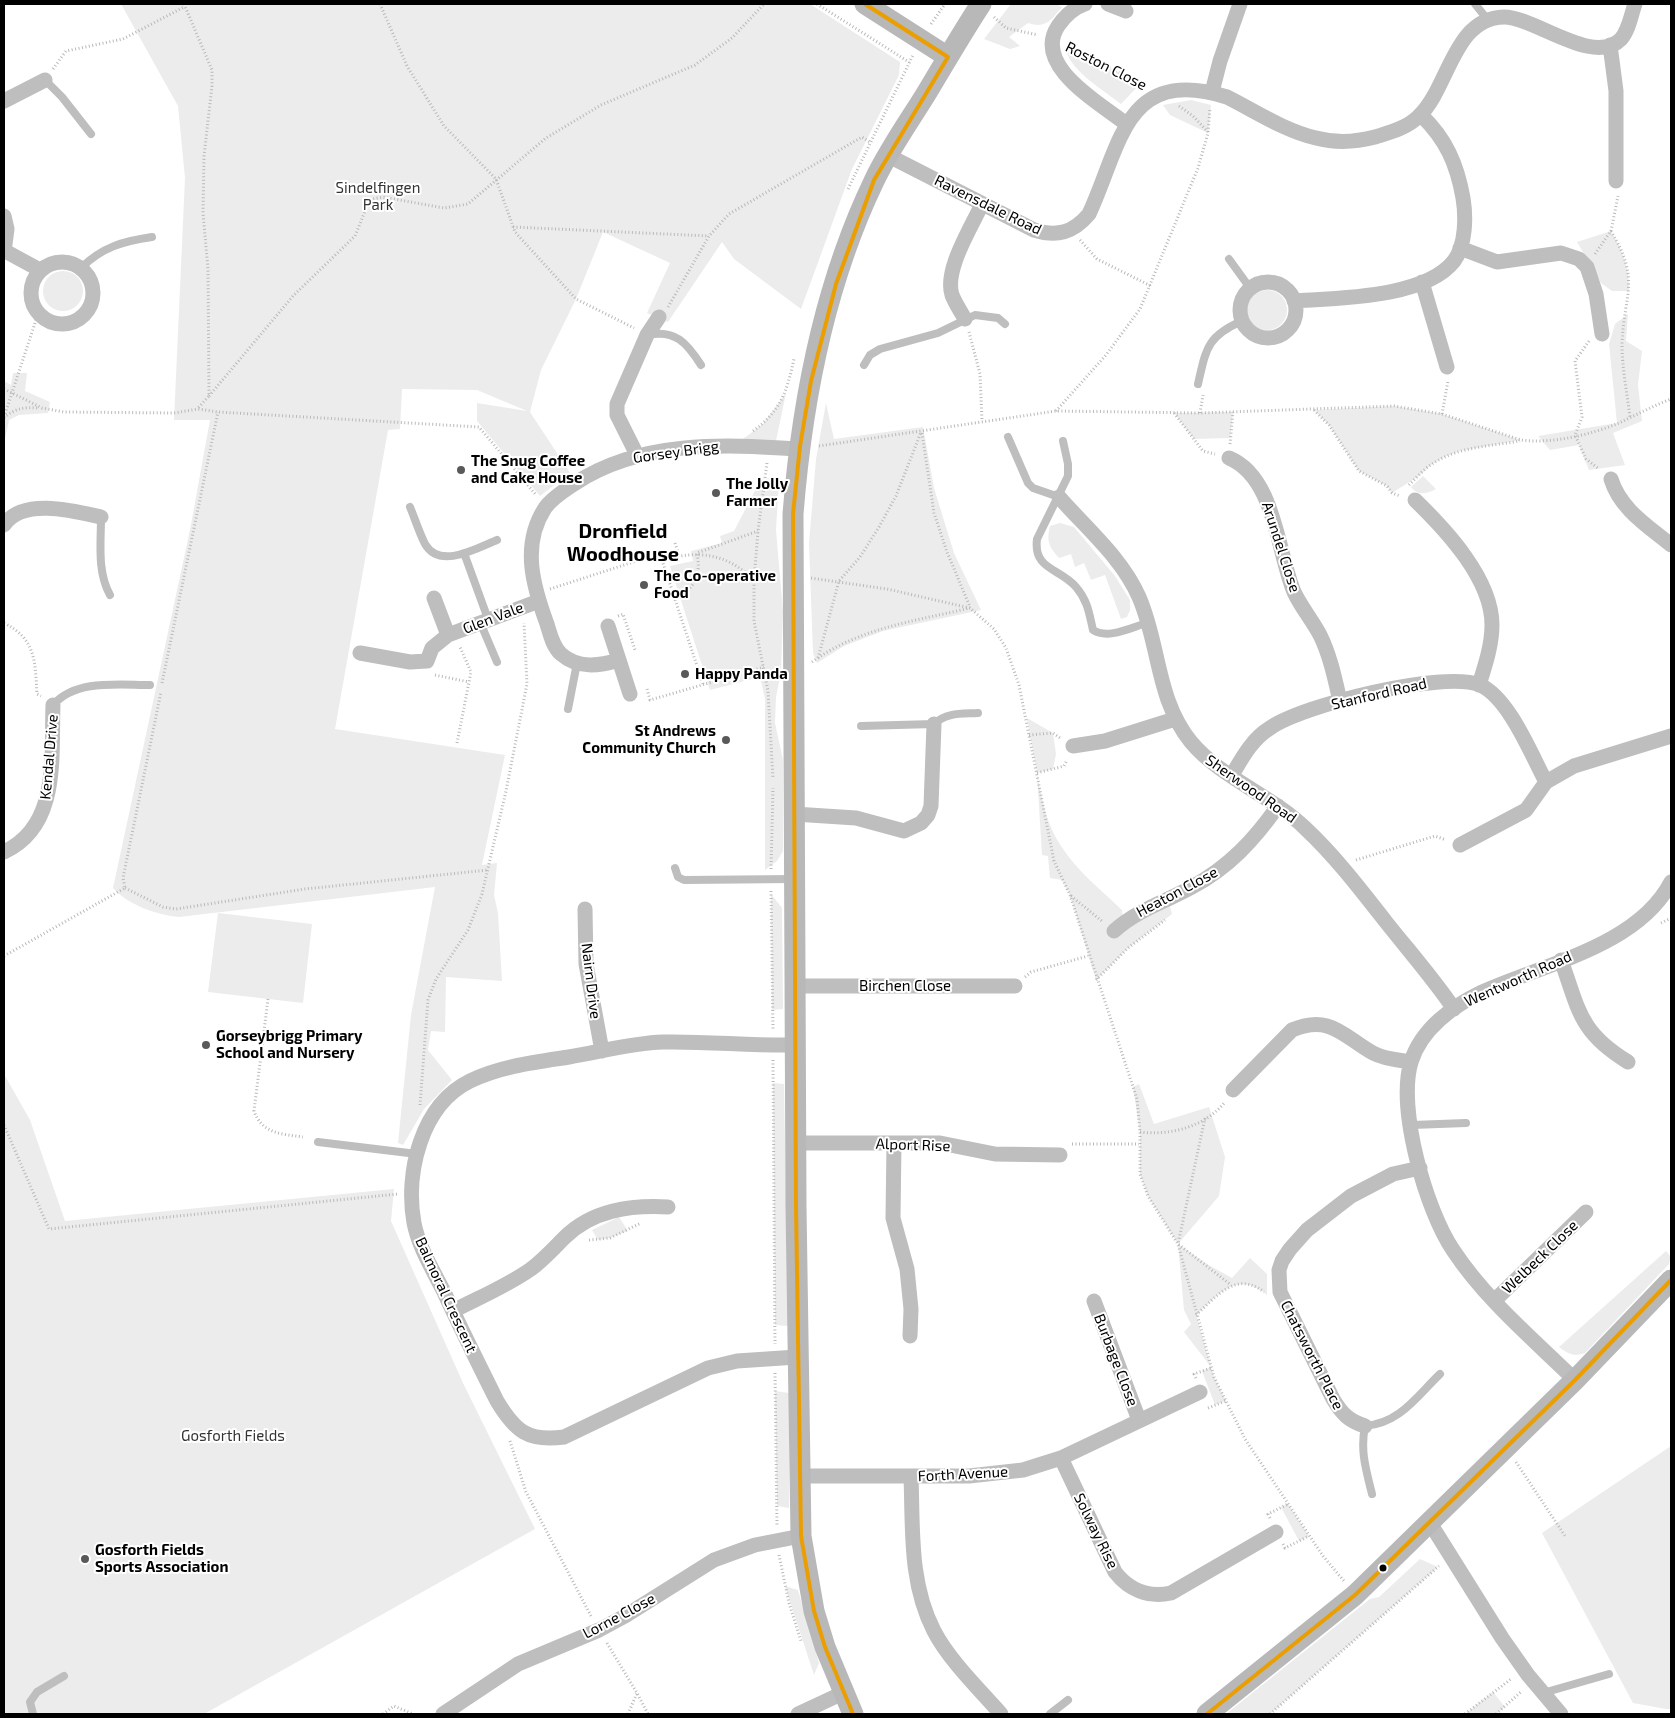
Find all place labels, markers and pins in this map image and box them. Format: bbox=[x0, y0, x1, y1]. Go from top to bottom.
place label: The Snug Coffee and Cake House bbox=[471, 452, 585, 487]
marker: The Snug Coffee and Cake House bbox=[455, 464, 467, 476]
place label: The Jolly Farmer bbox=[726, 475, 788, 510]
marker: The Jolly Farmer bbox=[710, 487, 722, 499]
place label: The Co-operative Food bbox=[654, 567, 776, 602]
marker: The Co-operative Food bbox=[638, 579, 650, 591]
place label: Happy Panda bbox=[695, 665, 788, 683]
marker: Happy Panda bbox=[679, 668, 691, 680]
place label: St Andrews Community Church bbox=[582, 722, 716, 757]
marker: St Andrews Community Church bbox=[720, 734, 732, 746]
place label: Gorseybrigg Primary School and Nursery bbox=[216, 1027, 362, 1062]
marker: Gorseybrigg Primary School and Nursery bbox=[200, 1039, 212, 1051]
place label: Gosforth Fields Sports Association bbox=[95, 1541, 228, 1576]
marker: Gosforth Fields Sports Association bbox=[79, 1553, 91, 1565]
unlabelled marker bbox=[1378, 1563, 1388, 1573]

